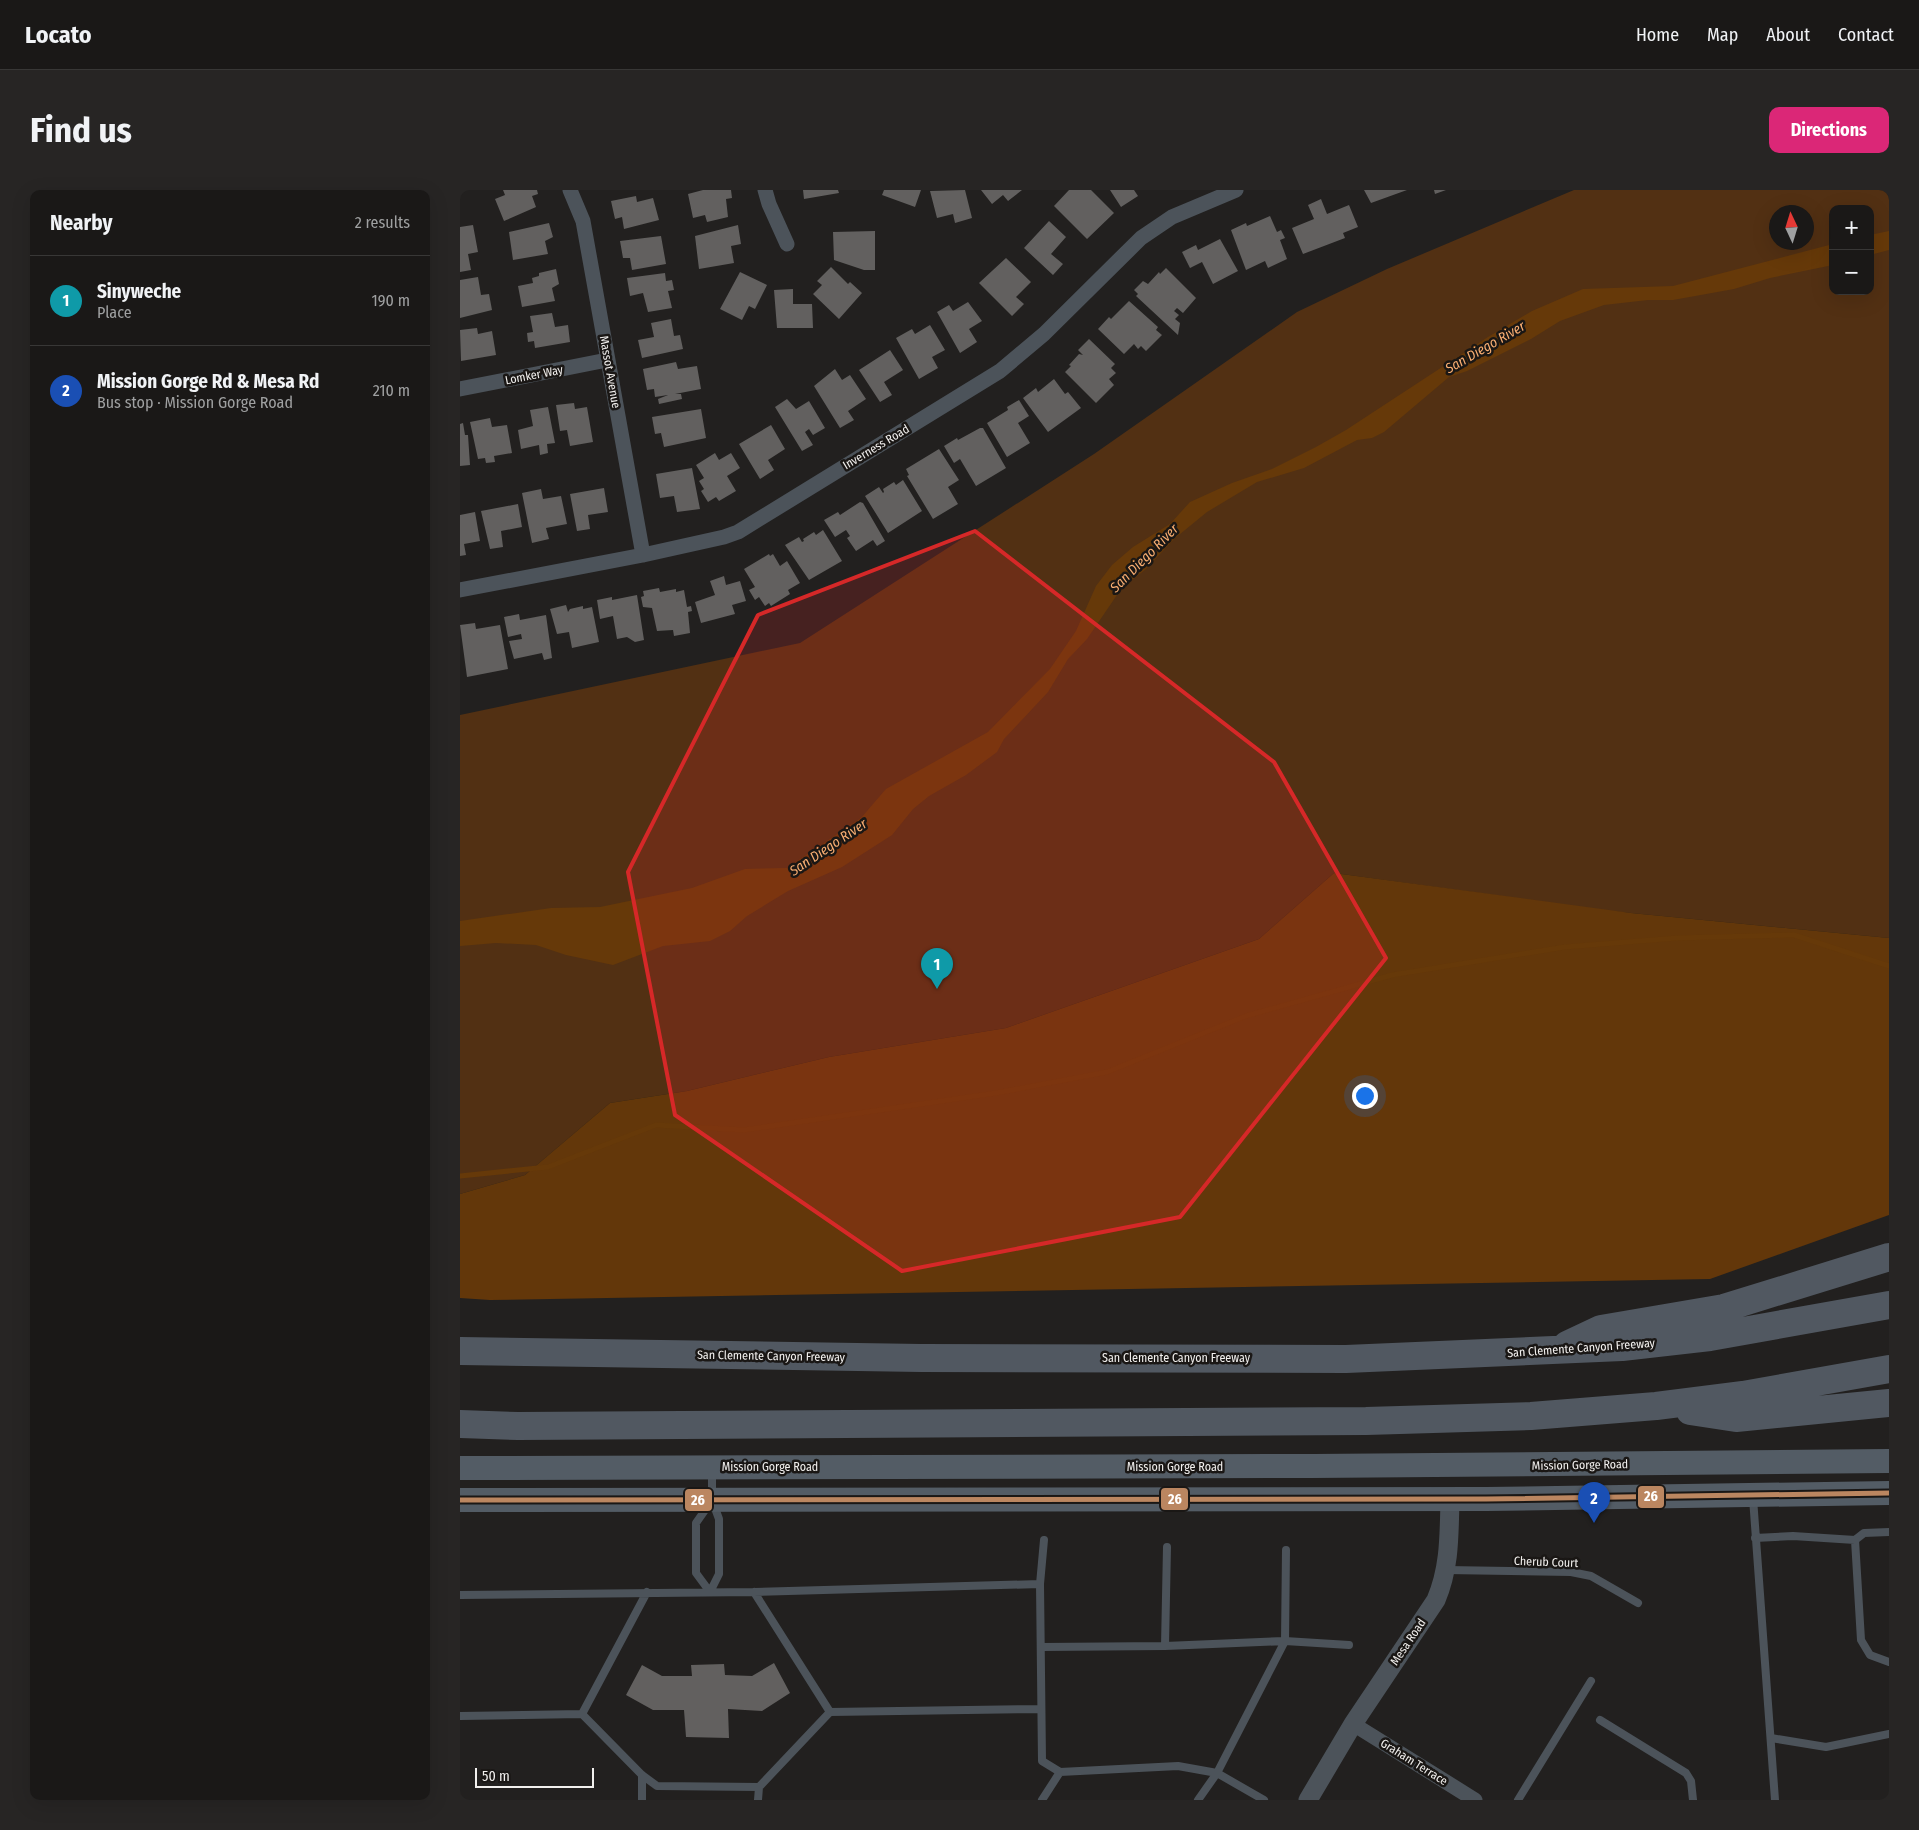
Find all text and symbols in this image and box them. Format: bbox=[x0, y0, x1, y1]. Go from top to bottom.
text: Locato bbox=[25, 21, 91, 49]
text: Home bbox=[1636, 24, 1679, 46]
text: Map bbox=[1707, 24, 1738, 46]
text: About bbox=[1766, 24, 1810, 46]
text: Contact bbox=[1838, 24, 1894, 46]
button: Directions bbox=[1769, 107, 1889, 153]
text: Find us bbox=[30, 109, 132, 151]
north arrow bbox=[1769, 205, 1814, 250]
map controls bbox=[1829, 205, 1874, 295]
button: + bbox=[1829, 205, 1874, 250]
text: Nearby bbox=[50, 210, 112, 236]
text: 2 results bbox=[355, 213, 410, 232]
button: − bbox=[1829, 250, 1874, 295]
text: Sinyweche bbox=[97, 280, 181, 303]
text: 1 bbox=[63, 291, 69, 310]
text: 190 m bbox=[372, 291, 410, 310]
text: Place bbox=[97, 303, 132, 322]
water label: San Diego River bbox=[1441, 317, 1529, 378]
street label: Massot Avenue bbox=[597, 335, 623, 410]
street label: Lomker Way bbox=[504, 362, 565, 387]
text: Mission Gorge Rd & Mesa Rd bbox=[97, 370, 319, 393]
text: 2 bbox=[62, 381, 70, 400]
text: 210 m bbox=[373, 381, 410, 400]
text: Bus stop · Mission Gorge Road bbox=[97, 393, 293, 412]
street label: Inverness Road bbox=[840, 422, 912, 472]
water label: San Diego River bbox=[1106, 520, 1183, 597]
water label: San Diego River bbox=[786, 815, 871, 880]
pin: 1 bbox=[921, 948, 953, 989]
your location bbox=[1352, 1083, 1378, 1109]
street label: San Clemente Canyon Freeway bbox=[1507, 1336, 1656, 1360]
street label: San Clemente Canyon Freeway bbox=[697, 1348, 846, 1364]
street label: San Clemente Canyon Freeway bbox=[1102, 1351, 1251, 1365]
street label: Mission Gorge Road bbox=[1532, 1457, 1628, 1473]
street label: Mission Gorge Road bbox=[722, 1460, 818, 1474]
street label: Mission Gorge Road bbox=[1127, 1460, 1223, 1474]
pin: 2 bbox=[1578, 1482, 1610, 1523]
line badge: 26 bbox=[1637, 1485, 1665, 1509]
line badge: 26 bbox=[1160, 1487, 1189, 1511]
line badge: 26 bbox=[684, 1488, 713, 1512]
text: 26 bbox=[1643, 1488, 1658, 1505]
text: 26 bbox=[1167, 1491, 1182, 1508]
text: 26 bbox=[690, 1492, 705, 1509]
street label: Cherub Court bbox=[1514, 1554, 1579, 1570]
street label: Mesa Road bbox=[1387, 1616, 1429, 1668]
street label: Graham Terrace bbox=[1378, 1736, 1450, 1788]
scale bar bbox=[475, 1765, 594, 1788]
text: 50 m bbox=[482, 1768, 510, 1785]

